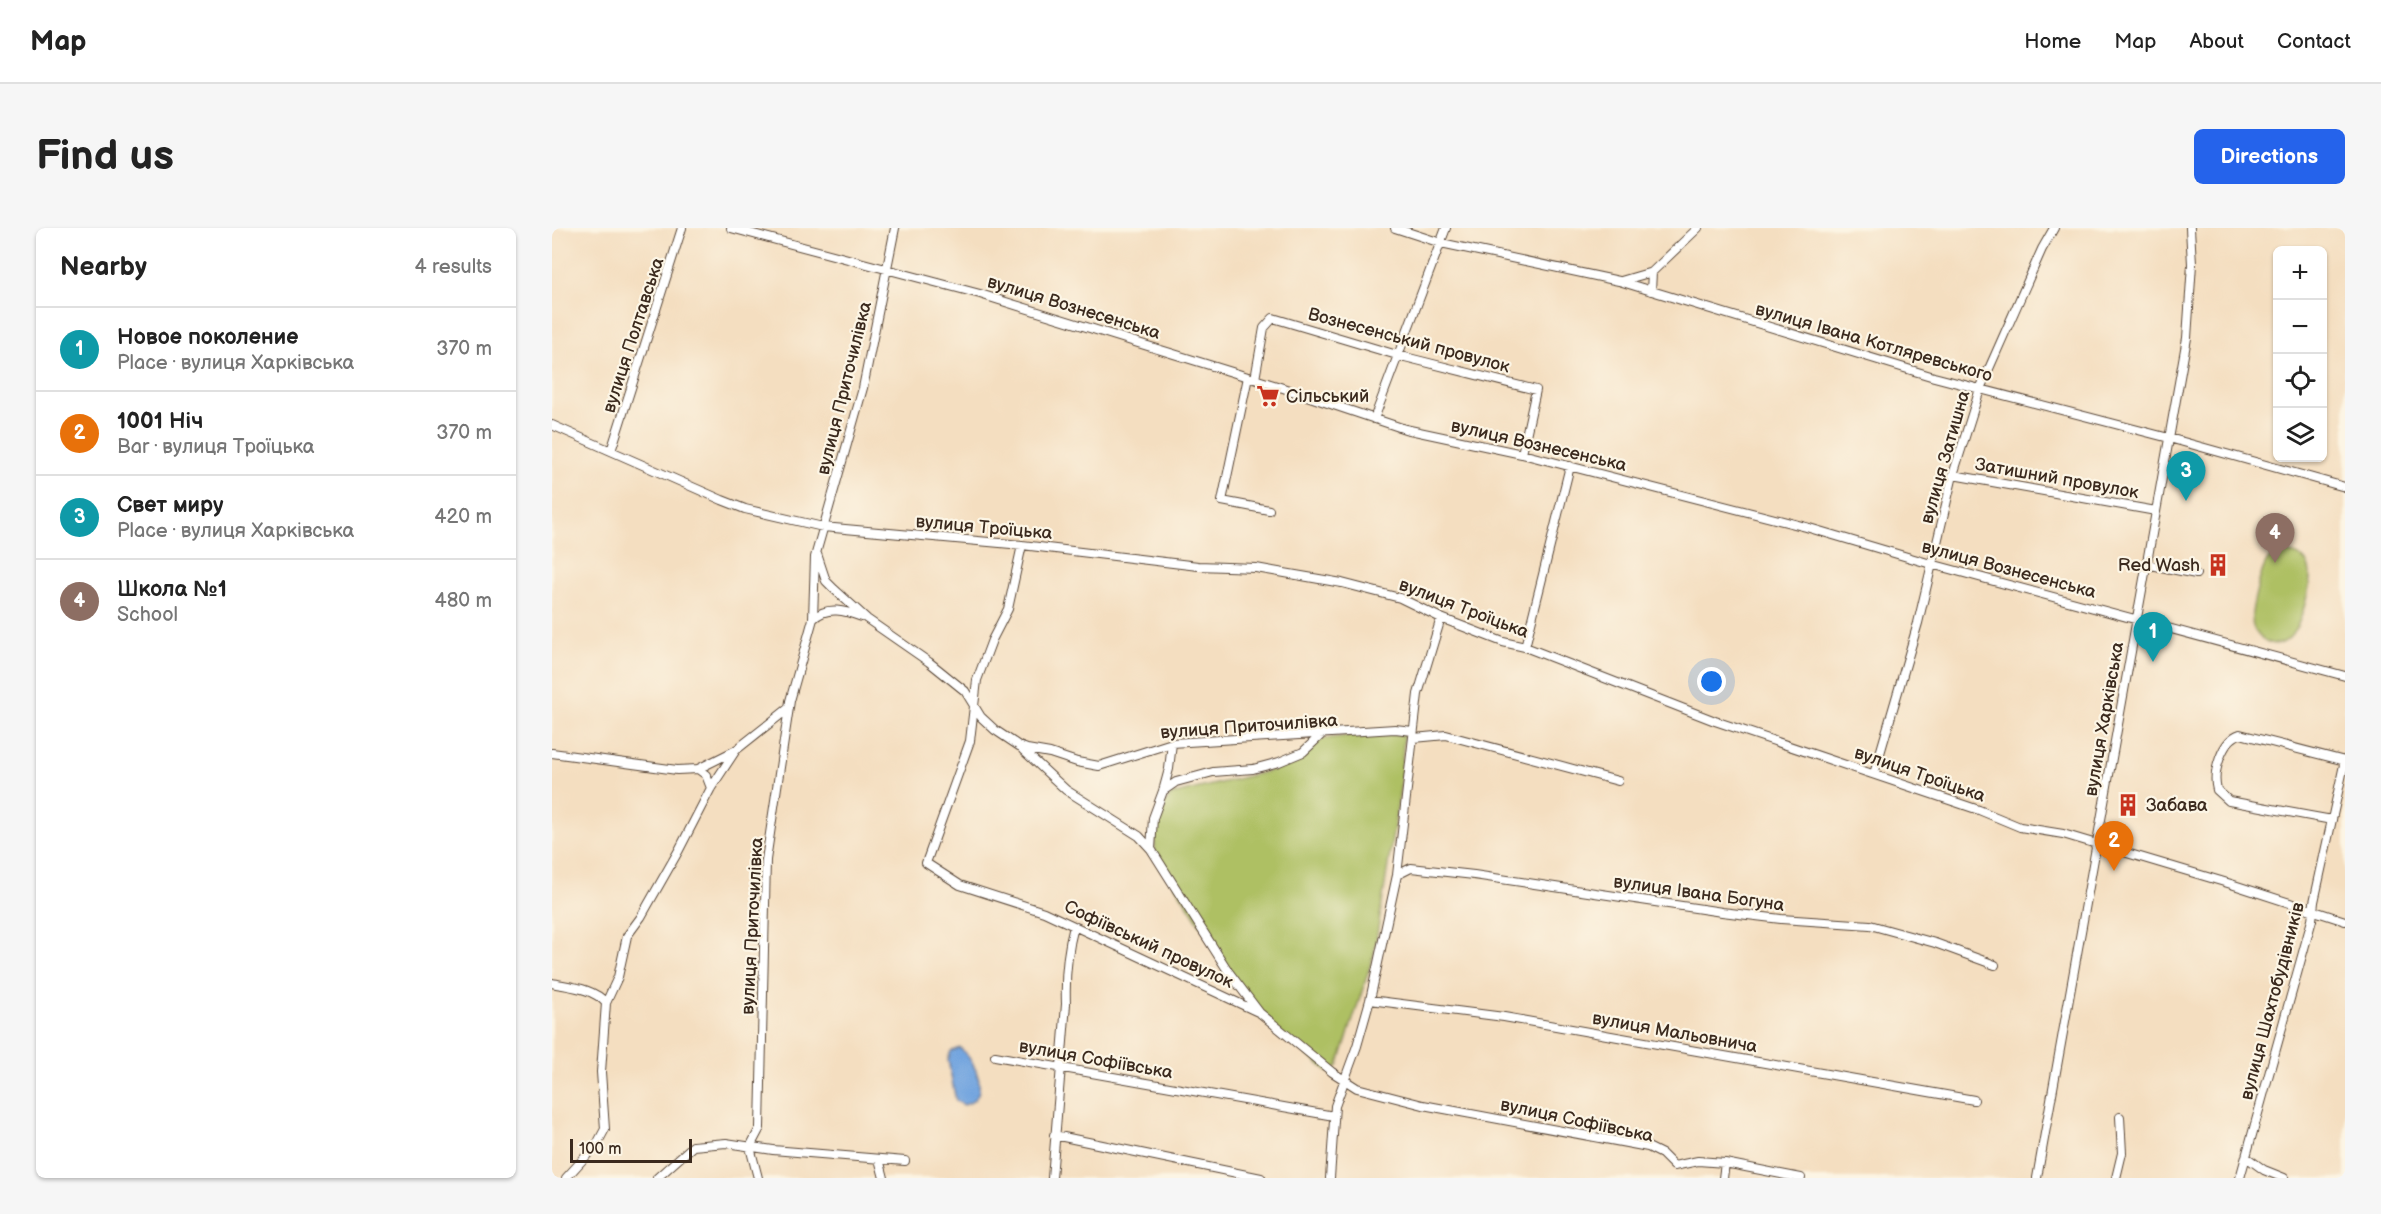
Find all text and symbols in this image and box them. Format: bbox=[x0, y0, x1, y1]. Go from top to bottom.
text: Map bbox=[30, 25, 86, 58]
text: Home bbox=[2024, 29, 2081, 54]
text: Map bbox=[2114, 29, 2156, 54]
text: About bbox=[2189, 29, 2244, 54]
text: Contact bbox=[2277, 29, 2351, 54]
button: Directions bbox=[2194, 129, 2345, 184]
text: Find us bbox=[36, 131, 174, 182]
map controls bbox=[2273, 246, 2327, 462]
button: + bbox=[2273, 246, 2327, 300]
text: Nearby bbox=[60, 252, 147, 283]
street label: вулиця Полтавська bbox=[598, 254, 669, 415]
text: 4 results bbox=[414, 255, 492, 279]
street label: вулиця Вознесенська bbox=[985, 271, 1163, 344]
street label: вулиця Приточилівка bbox=[813, 299, 876, 477]
street label: вулиця Івана Котляревського bbox=[1753, 299, 1995, 386]
button: − bbox=[2273, 300, 2327, 354]
street label: Вознесенський провулок bbox=[1306, 303, 1512, 378]
text: Новое поколение bbox=[117, 324, 298, 351]
text: 1 bbox=[75, 337, 84, 361]
text: 370 m bbox=[436, 337, 492, 361]
text: Place · вулиця Харківська bbox=[117, 351, 354, 375]
button: locate bbox=[2273, 354, 2327, 408]
supermarket icon: Сільський bbox=[1255, 383, 1281, 409]
place label: Сільський bbox=[1286, 386, 1369, 407]
street label: вулиця Затишна bbox=[1916, 388, 1975, 526]
text: 1001 Ніч bbox=[117, 408, 203, 435]
button: layers bbox=[2273, 408, 2327, 462]
street label: вулиця Вознесенська bbox=[1449, 415, 1629, 476]
text: 2 bbox=[74, 421, 85, 445]
text: 370 m bbox=[436, 421, 492, 445]
text: Bar · вулиця Троїцька bbox=[117, 435, 315, 459]
pin: 3 bbox=[2166, 452, 2206, 501]
street label: Затишний провулок bbox=[1973, 454, 2141, 503]
text: Свет миру bbox=[117, 492, 224, 519]
text: 3 bbox=[74, 505, 85, 529]
text: 420 m bbox=[434, 505, 492, 529]
street label: вулиця Троїцька bbox=[915, 511, 1054, 544]
pin: 4 bbox=[2256, 514, 2294, 563]
text: Place · вулиця Харківська bbox=[117, 519, 354, 543]
street label: вулиця Вознесенська bbox=[1919, 536, 2099, 603]
building icon: Red Wash bbox=[2205, 552, 2231, 578]
place label: Red Wash bbox=[2118, 555, 2200, 576]
street label: вулиця Троїцька bbox=[1396, 574, 1532, 643]
text: Школа №1 bbox=[117, 576, 227, 603]
text: 4 bbox=[74, 589, 85, 613]
text: 480 m bbox=[434, 589, 492, 613]
text: School bbox=[117, 603, 178, 627]
pin: 1 bbox=[2134, 612, 2172, 662]
street label: вулиця Харківська bbox=[2081, 640, 2128, 798]
your location bbox=[1697, 667, 1726, 696]
street label: вулиця Приточилівка bbox=[1160, 710, 1339, 743]
street label: вулиця Троїцька bbox=[1852, 742, 1988, 807]
building icon: Забава bbox=[2115, 792, 2141, 818]
place label: Забава bbox=[2146, 795, 2208, 816]
pin: 2 bbox=[2094, 822, 2134, 871]
street label: вулиця Приточилівка bbox=[737, 836, 768, 1015]
street label: вулиця Івана Богуна bbox=[1612, 871, 1786, 916]
street label: Софіївський провулок bbox=[1061, 896, 1237, 993]
street label: вулиця Шахтобудівників bbox=[2236, 900, 2309, 1102]
street label: вулиця Мальовнича bbox=[1591, 1008, 1759, 1057]
street label: вулиця Софіївська bbox=[1017, 1036, 1175, 1083]
street label: вулиця Софіївська bbox=[1498, 1094, 1656, 1147]
scale bar bbox=[570, 1136, 692, 1164]
text: 100 m bbox=[579, 1140, 622, 1159]

